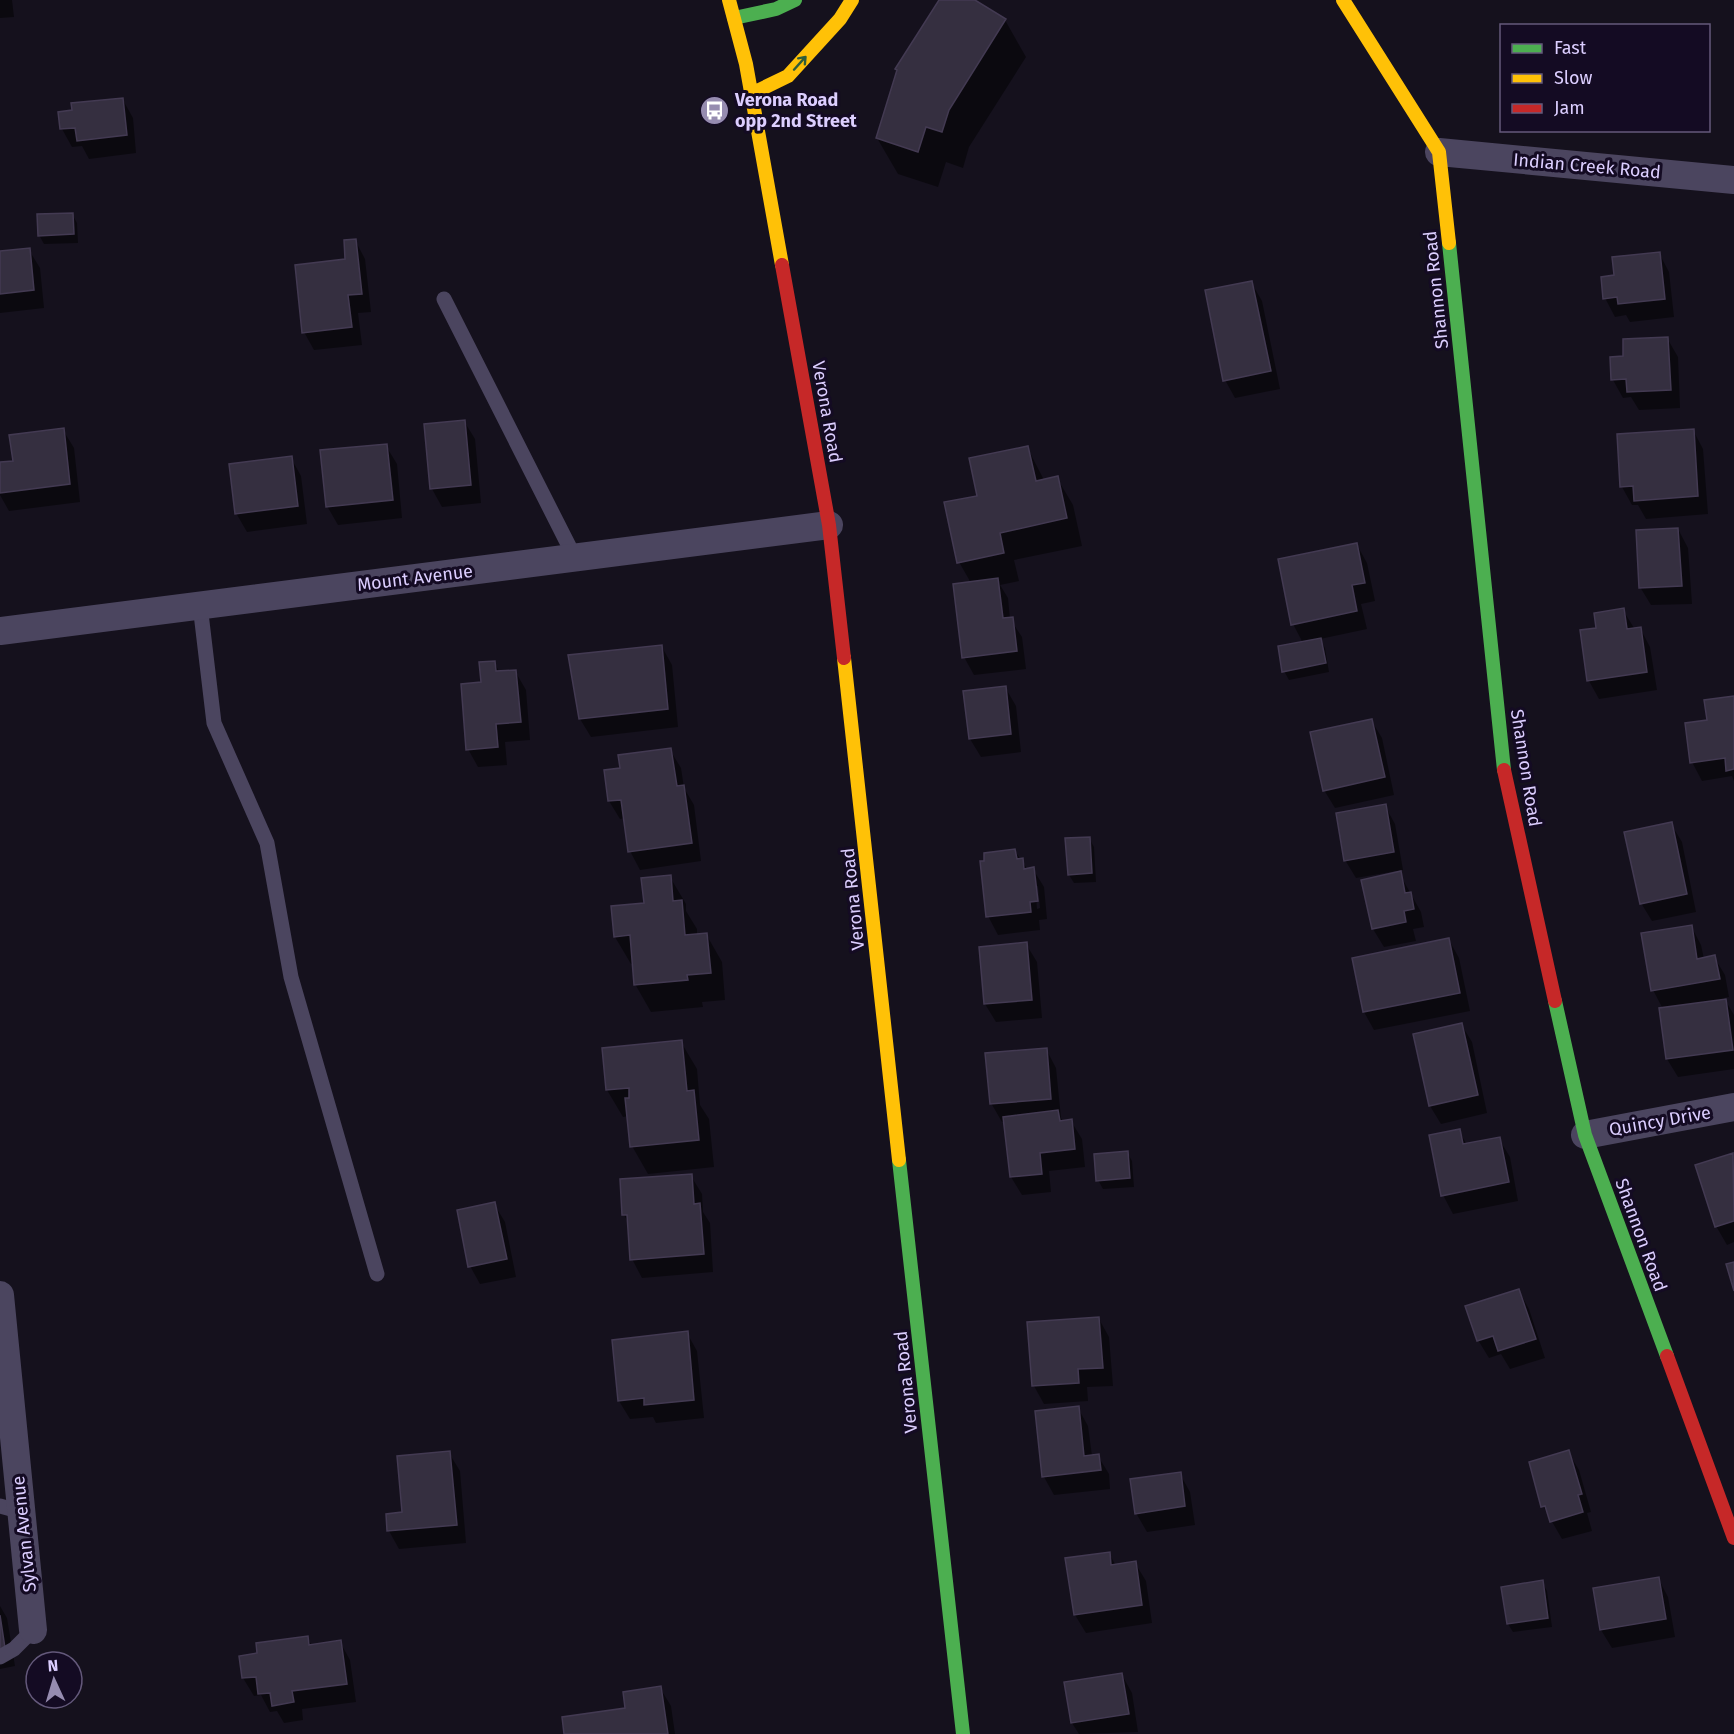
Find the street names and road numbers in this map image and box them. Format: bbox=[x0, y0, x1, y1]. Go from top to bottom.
street label: Indian Creek Road bbox=[1512, 149, 1662, 183]
street label: Shannon Road bbox=[1419, 230, 1453, 350]
street label: Verona Road bbox=[807, 359, 847, 465]
street label: Mount Avenue bbox=[356, 560, 474, 596]
street label: Shannon Road bbox=[1506, 708, 1546, 828]
street label: Verona Road bbox=[837, 847, 869, 951]
street label: Quincy Drive bbox=[1607, 1101, 1713, 1141]
street label: Shannon Road bbox=[1610, 1176, 1672, 1294]
street label: Verona Road bbox=[890, 1330, 922, 1434]
street label: Sylvan Avenue bbox=[7, 1475, 41, 1593]

